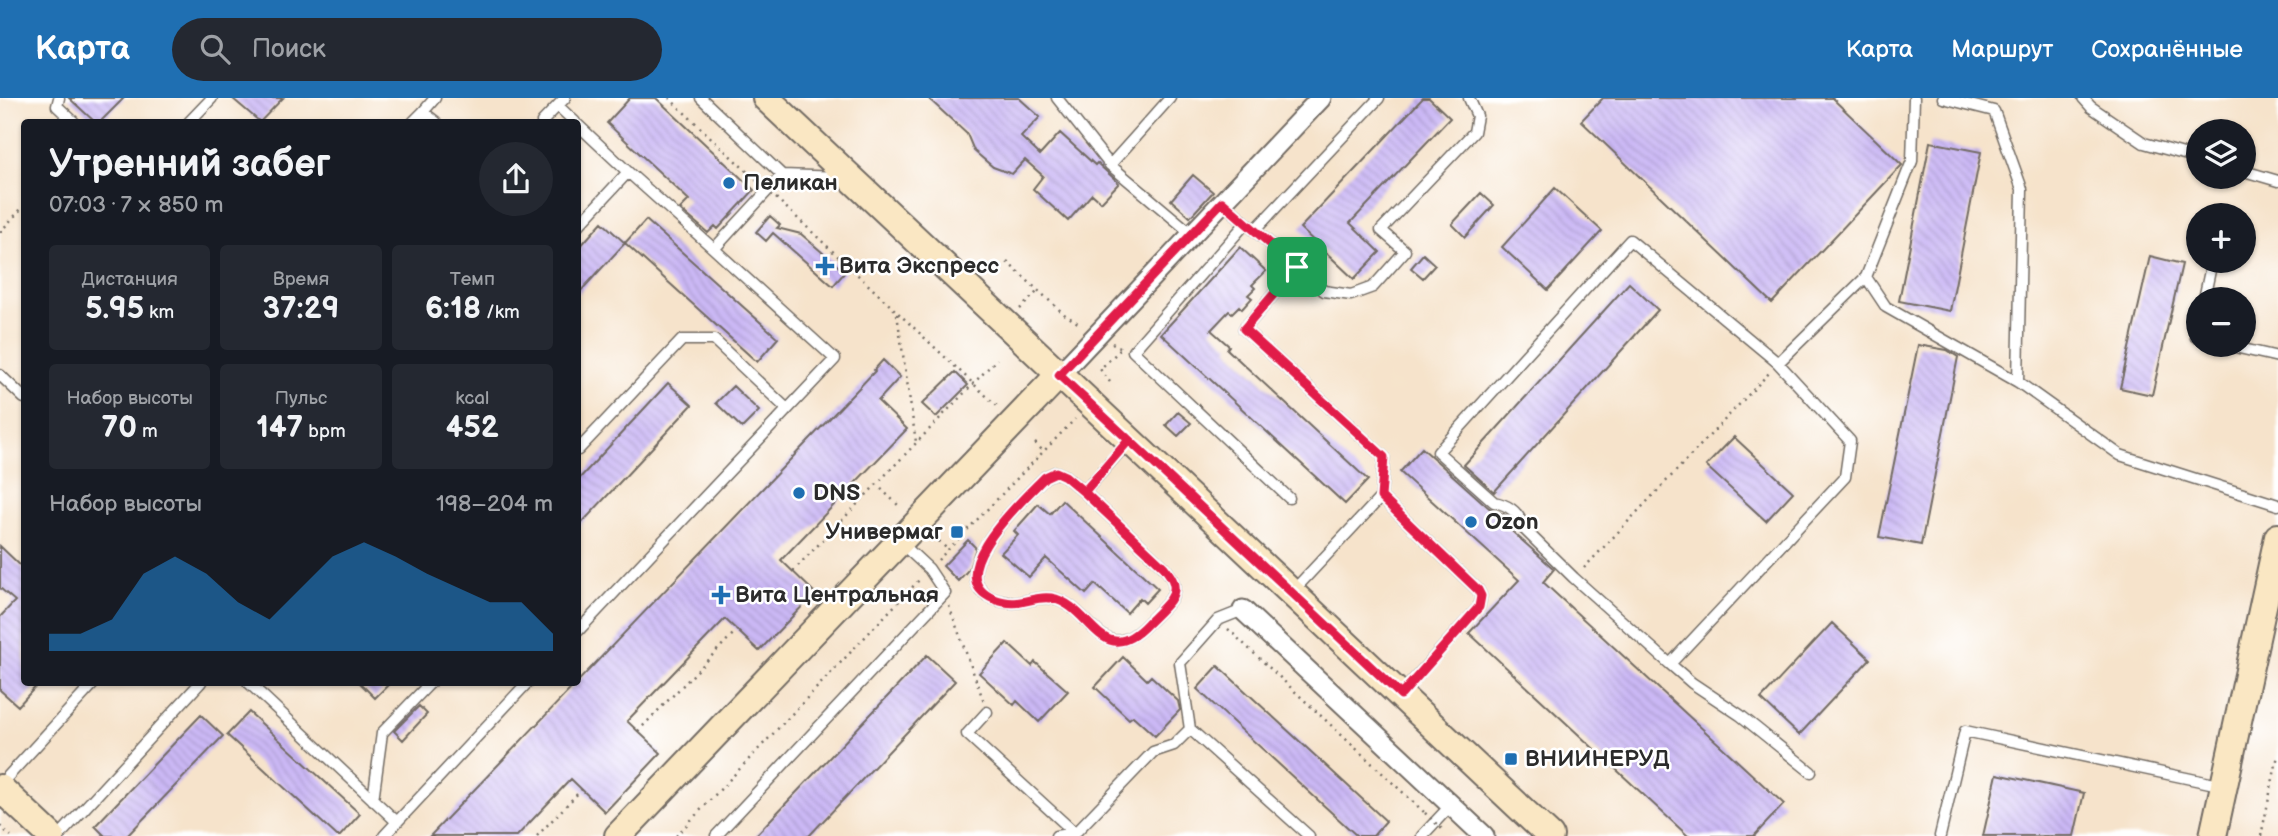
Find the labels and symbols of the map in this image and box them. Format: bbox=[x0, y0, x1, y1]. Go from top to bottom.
place label: Пеликан bbox=[743, 169, 838, 197]
marker: Пеликан bbox=[721, 175, 737, 191]
pin bbox=[1267, 237, 1327, 297]
place label: Вита Экспресс bbox=[839, 252, 1000, 280]
marker: Вита Экспресс bbox=[817, 258, 833, 274]
place label: DNS bbox=[813, 479, 860, 507]
marker: DNS bbox=[791, 485, 807, 501]
place label: Ozon bbox=[1485, 508, 1539, 536]
marker: Ozon bbox=[1463, 514, 1479, 530]
place label: Универмаг bbox=[825, 518, 943, 546]
marker: Универмаг bbox=[949, 524, 965, 540]
place label: Вита Центральная bbox=[735, 581, 939, 609]
marker: Вита Центральная bbox=[713, 587, 729, 603]
place label: ВНИИНЕРУД bbox=[1525, 745, 1669, 773]
marker: ВНИИНЕРУД bbox=[1503, 751, 1519, 767]

